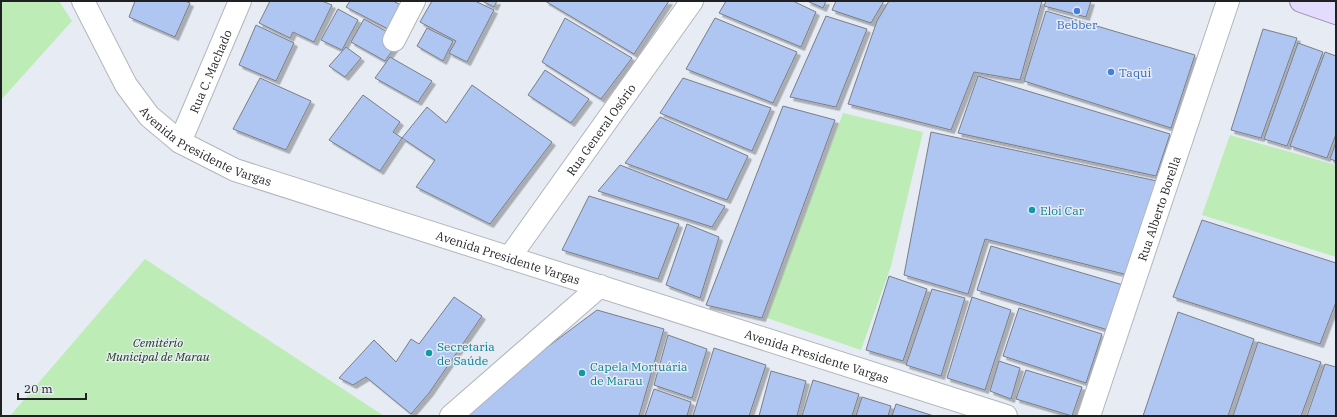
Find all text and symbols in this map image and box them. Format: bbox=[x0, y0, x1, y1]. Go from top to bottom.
marker: Bebber bbox=[1072, 6, 1082, 16]
place label: Bebber bbox=[1057, 17, 1098, 32]
street label: Rua C. Machado bbox=[186, 27, 235, 115]
place label: Taqui bbox=[1119, 65, 1152, 80]
marker: Taqui bbox=[1106, 67, 1116, 77]
street label: Rua General Osório bbox=[563, 80, 639, 178]
street label: Avenida Presidente Vargas bbox=[137, 103, 274, 189]
street label: Rua Alberto Borella bbox=[1134, 153, 1183, 263]
place label: Eloi Car bbox=[1040, 203, 1085, 218]
marker: Eloi Car bbox=[1027, 205, 1037, 215]
street label: Avenida Presidente Vargas bbox=[434, 227, 582, 287]
street label: Avenida Presidente Vargas bbox=[743, 326, 891, 386]
park label: Cemitério Municipal de Marau bbox=[105, 335, 210, 364]
place label: Secretaria de Saúde bbox=[437, 339, 495, 368]
marker: Secretaria de Saúde bbox=[424, 348, 434, 358]
place label: Capela Mortuária de Marau bbox=[590, 359, 688, 388]
marker: Capela Mortuária de Marau bbox=[577, 368, 587, 378]
scale bar bbox=[18, 375, 86, 401]
text: 20 m bbox=[24, 381, 53, 396]

